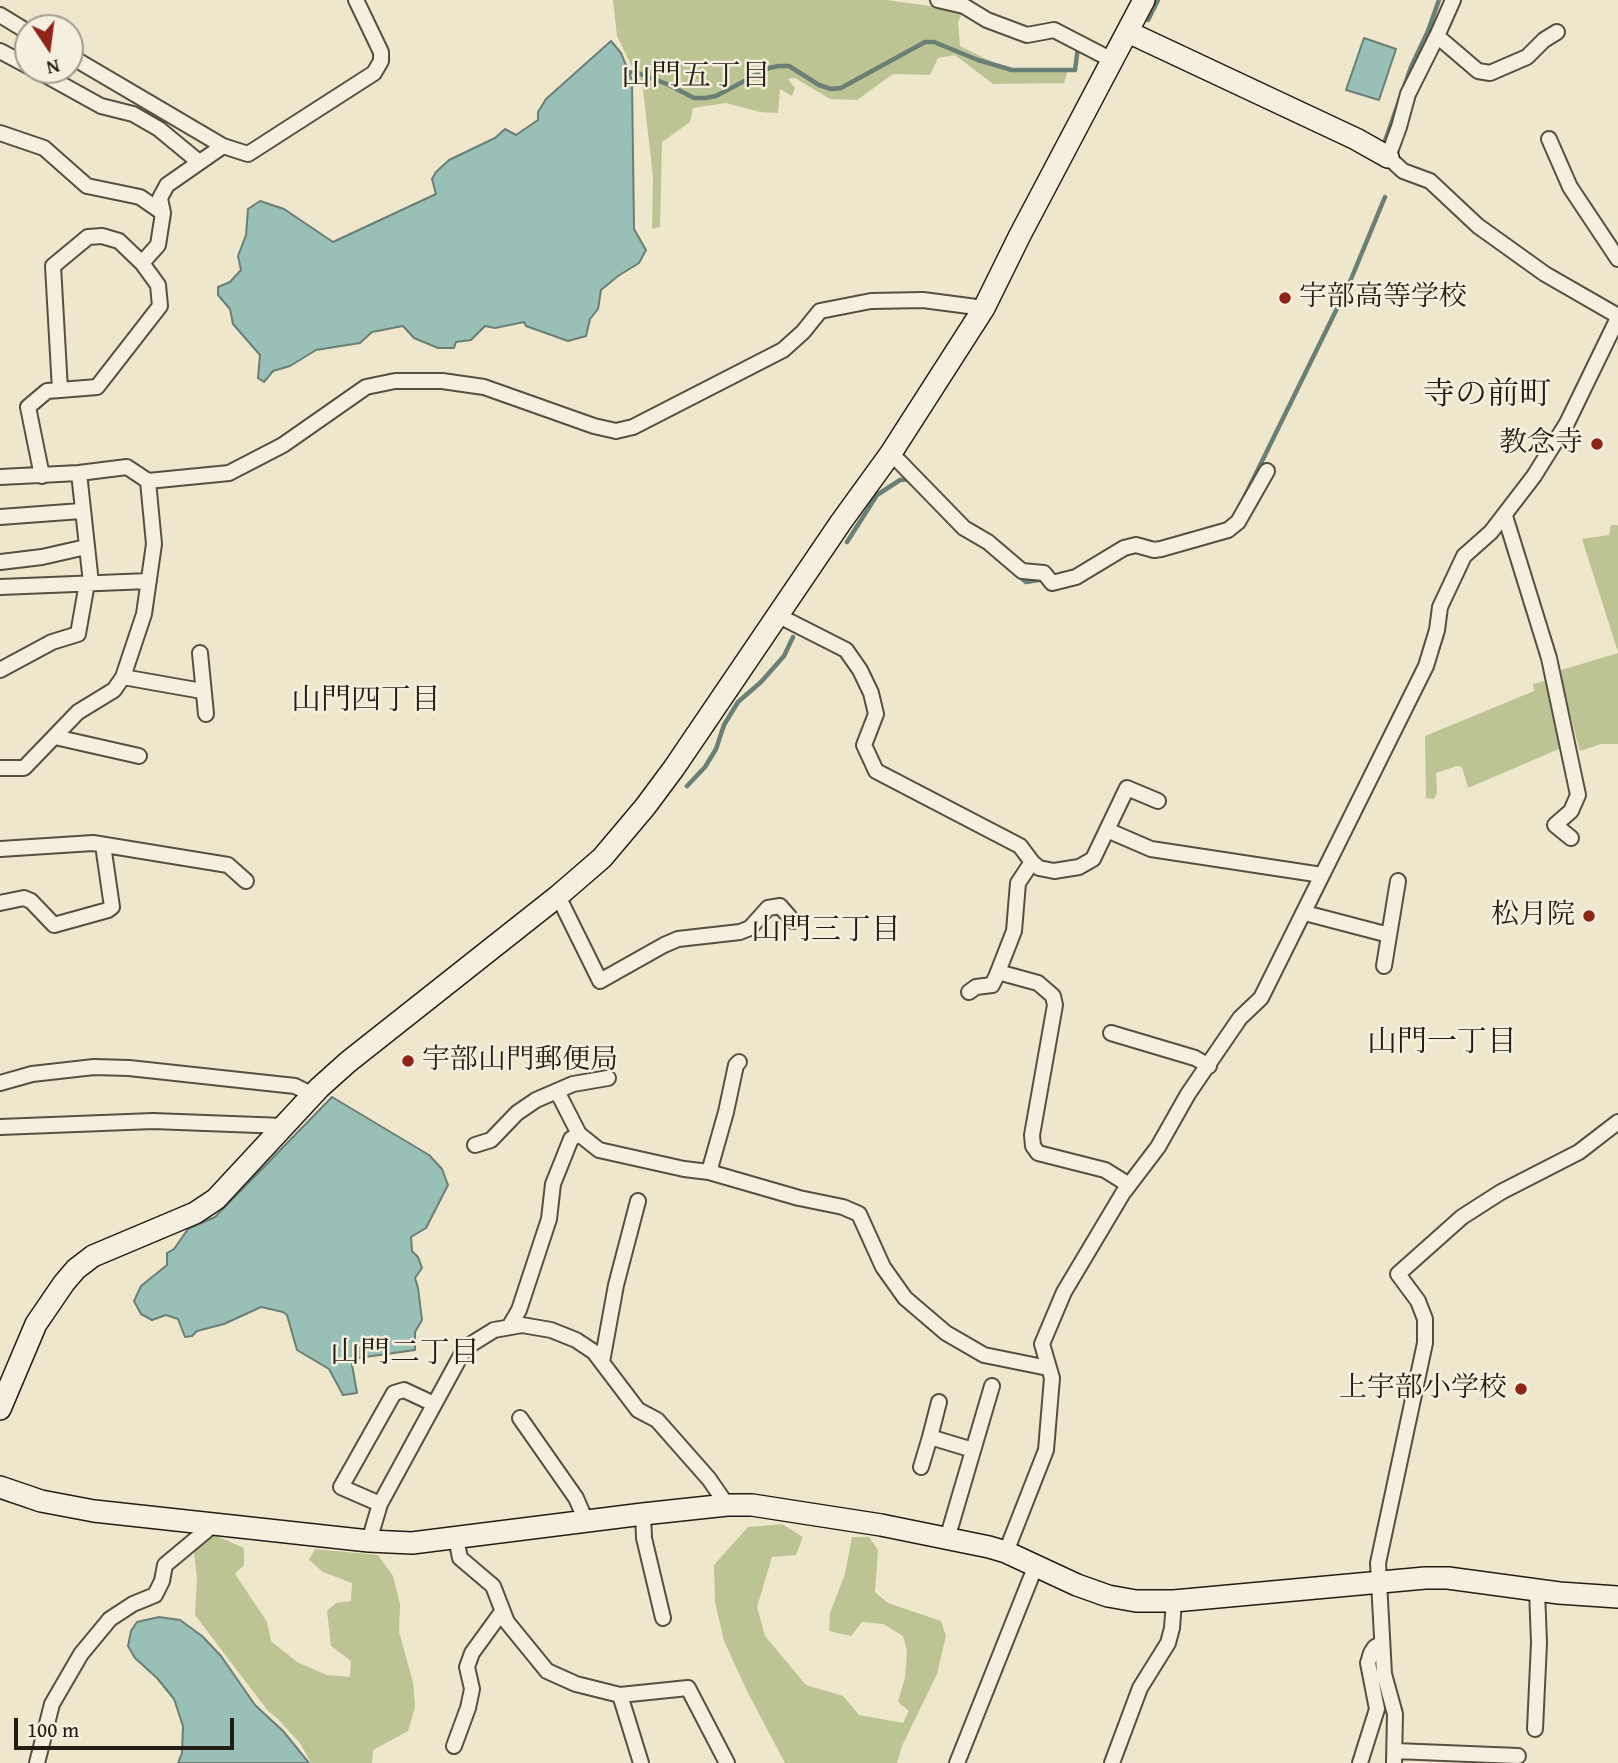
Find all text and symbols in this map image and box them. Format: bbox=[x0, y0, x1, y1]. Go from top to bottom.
north arrow bbox=[14, 14, 84, 84]
text: N bbox=[44, 52, 63, 83]
district label: 山門五丁目 bbox=[621, 59, 771, 95]
place label: 宇部高等学校 bbox=[1299, 281, 1467, 315]
marker: 宇部高等学校 bbox=[1277, 290, 1293, 306]
district label: 寺の前町 bbox=[1423, 377, 1551, 415]
place label: 教念寺 bbox=[1499, 427, 1583, 461]
marker: 教念寺 bbox=[1589, 436, 1605, 452]
district label: 山門四丁目 bbox=[291, 683, 441, 719]
place label: 松月院 bbox=[1491, 899, 1575, 933]
marker: 松月院 bbox=[1581, 908, 1597, 924]
district label: 山門三丁目 bbox=[751, 913, 901, 949]
district label: 山門一丁目 bbox=[1367, 1025, 1517, 1061]
place label: 宇部山門郵便局 bbox=[422, 1044, 618, 1078]
marker: 宇部山門郵便局 bbox=[400, 1053, 416, 1069]
district label: 山門二丁目 bbox=[330, 1336, 480, 1372]
place label: 上宇部小学校 bbox=[1339, 1372, 1507, 1406]
marker: 上宇部小学校 bbox=[1513, 1381, 1529, 1397]
scale bar bbox=[18, 1704, 238, 1748]
text: 100 m bbox=[27, 1714, 79, 1745]

